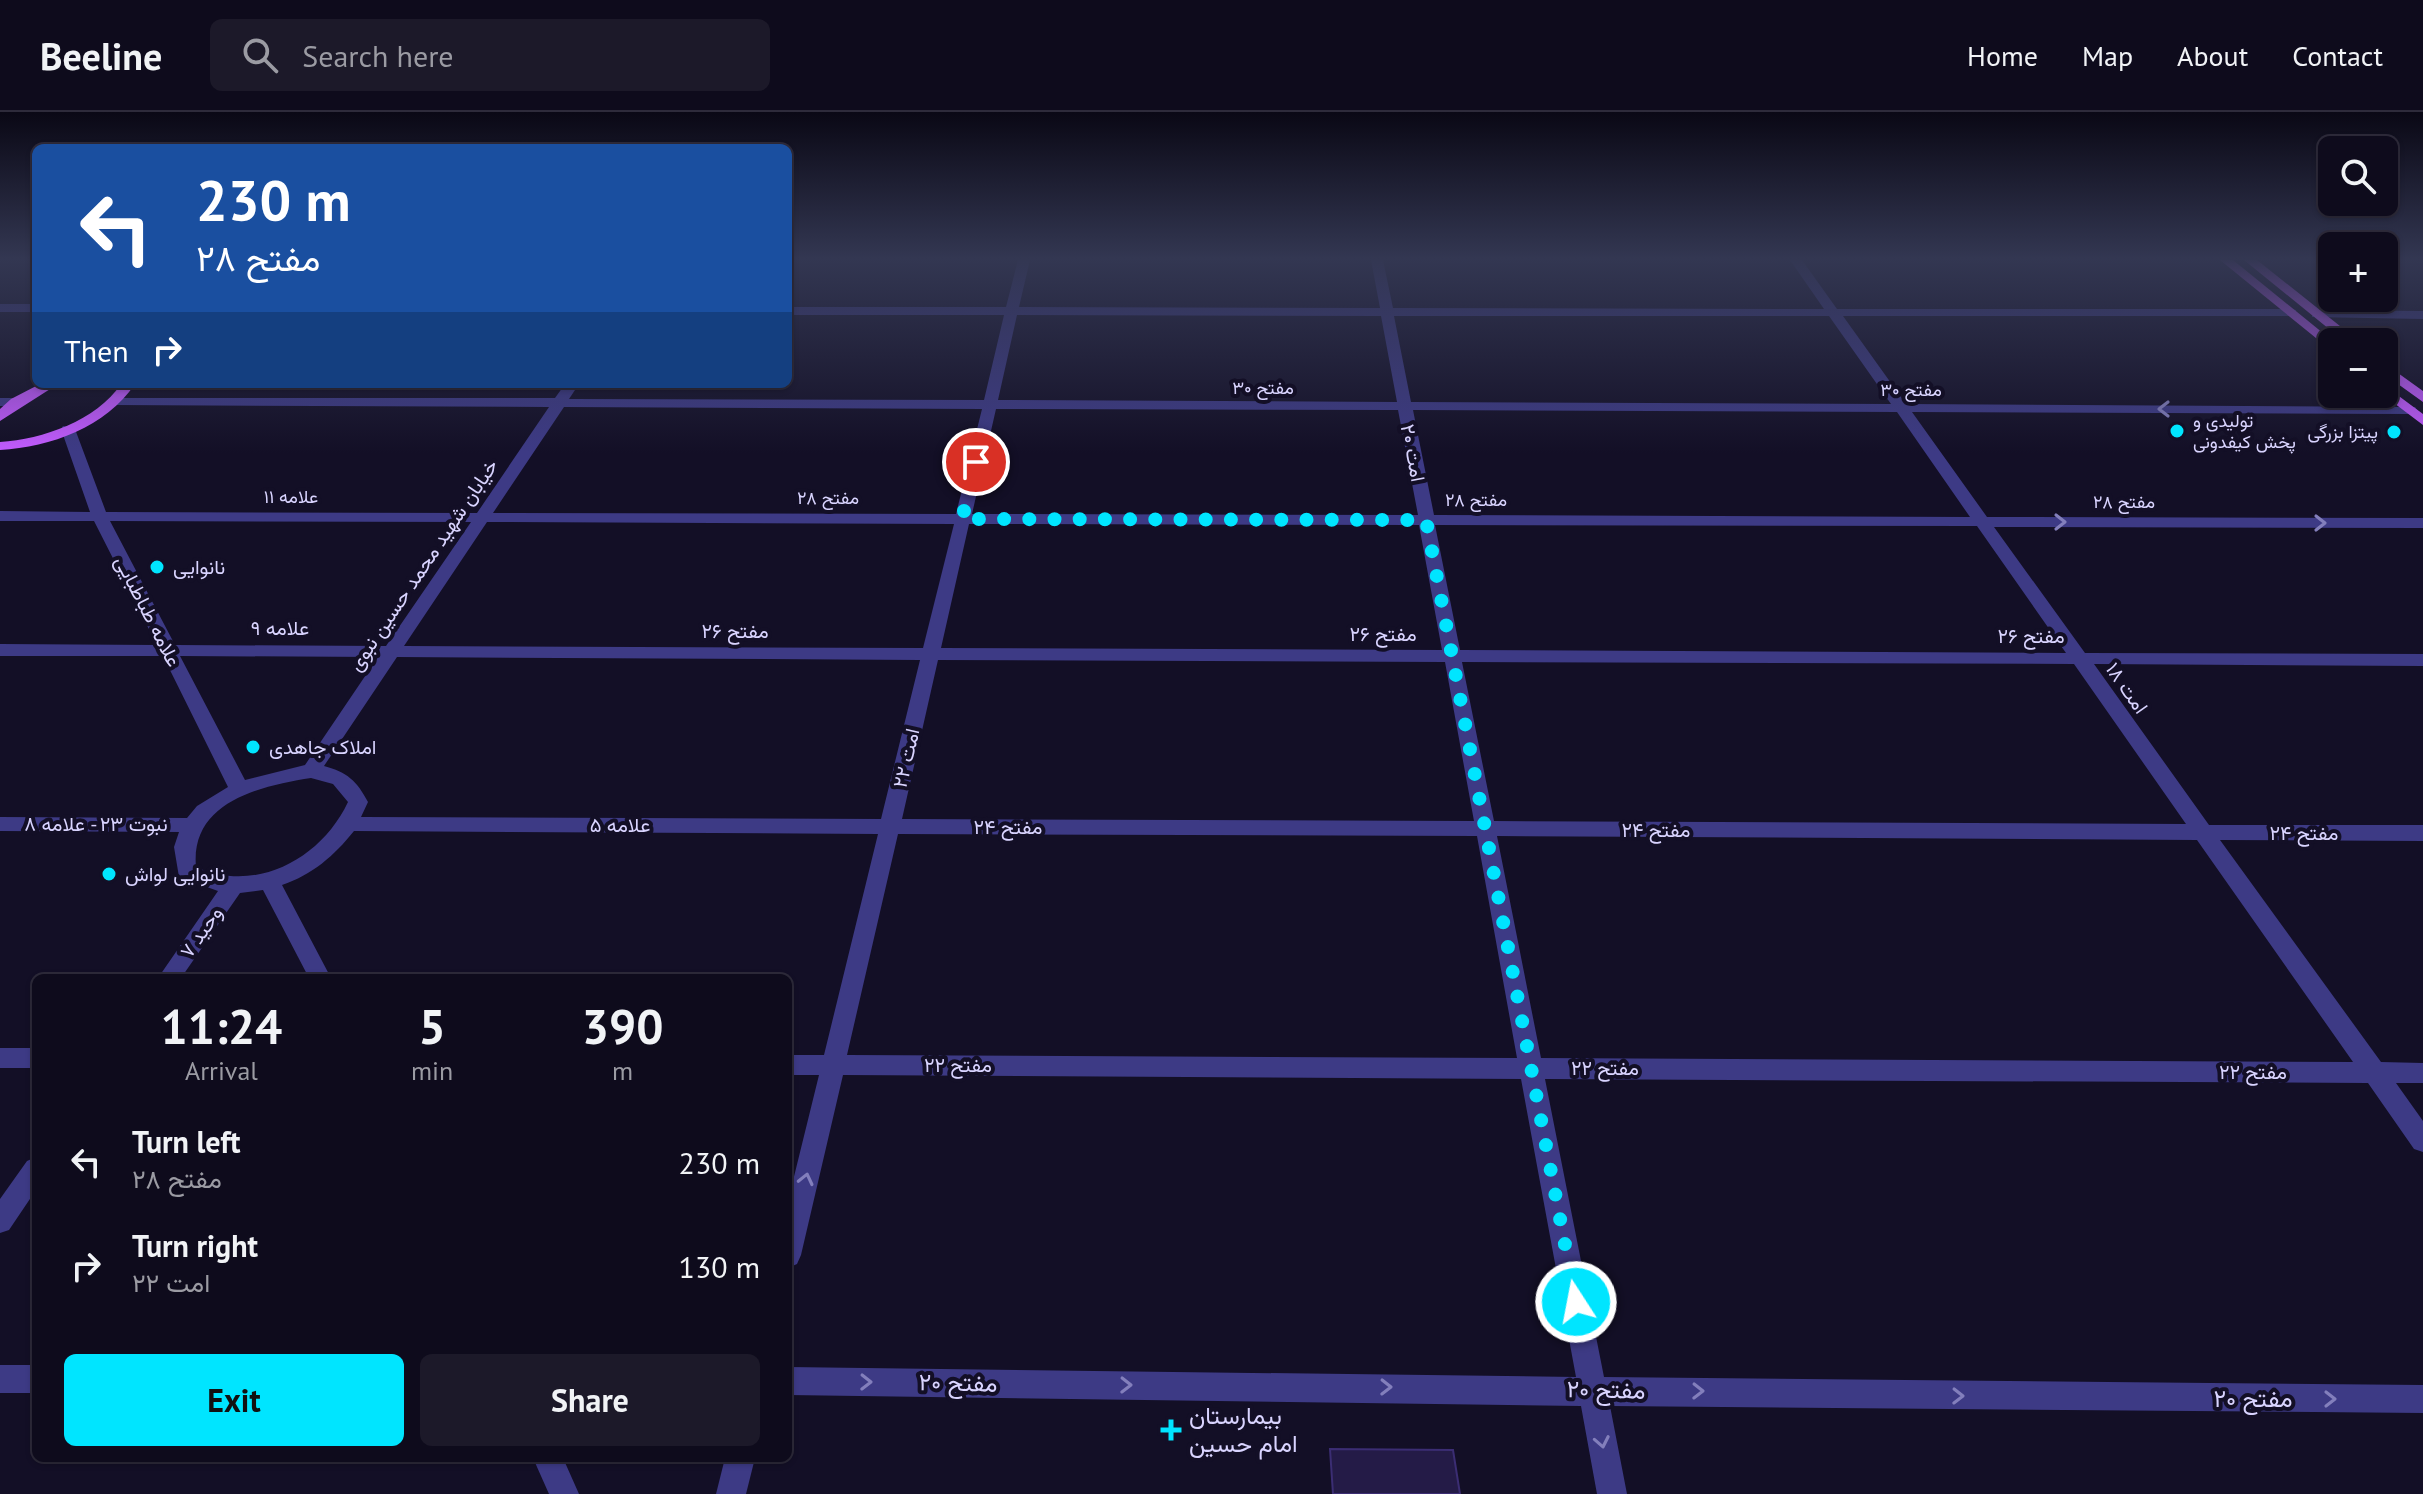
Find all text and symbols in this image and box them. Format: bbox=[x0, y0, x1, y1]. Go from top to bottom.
search box bbox=[210, 19, 770, 91]
text: Beeline bbox=[40, 31, 162, 80]
icon: search bbox=[238, 33, 282, 77]
text: Search here bbox=[302, 36, 454, 75]
text: Home bbox=[1967, 37, 2038, 74]
text: Map bbox=[2082, 37, 2133, 74]
text: About bbox=[2177, 37, 2248, 74]
text: Contact bbox=[2292, 37, 2383, 74]
map controls bbox=[2318, 136, 2398, 408]
button: search bbox=[2318, 136, 2398, 216]
text: 230 m bbox=[196, 164, 351, 236]
icon: left bbox=[64, 176, 168, 280]
button: + bbox=[2318, 232, 2398, 312]
text: مفتح ۲۸ bbox=[196, 234, 320, 281]
icon: right bbox=[145, 328, 189, 372]
button: − bbox=[2318, 328, 2398, 408]
text: Then bbox=[64, 331, 129, 370]
street label: مفتح ۳۰ bbox=[1232, 376, 1294, 400]
street label: مفتح ۳۰ bbox=[1880, 378, 1942, 402]
one-way arrow bbox=[2157, 401, 2170, 418]
place label: تولیدی و پخش کیفدونی bbox=[2193, 409, 2296, 454]
place label: پیتزا بزرگی bbox=[2308, 420, 2378, 444]
street label: امت ۲۰ bbox=[1395, 422, 1431, 484]
marker: تولیدی و پخش کیفدونی bbox=[2168, 422, 2186, 440]
marker: پیتزا بزرگی bbox=[2385, 423, 2403, 441]
pin bbox=[942, 428, 1010, 496]
icon: arrive bbox=[954, 440, 998, 484]
street label: خیابان شهید محمد حسین نبوی bbox=[342, 454, 504, 676]
street label: علامه ۱۱ bbox=[264, 485, 318, 508]
street label: مفتح ۲۸ bbox=[797, 486, 859, 510]
street label: مفتح ۲۸ bbox=[1445, 488, 1507, 512]
street label: مفتح ۲۸ bbox=[2093, 490, 2155, 514]
one-way arrow bbox=[2054, 513, 2067, 531]
one-way arrow bbox=[2314, 514, 2327, 532]
street label: علامه طباطبایی bbox=[109, 551, 187, 671]
place label: نانوایی bbox=[173, 554, 225, 580]
marker: نانوایی bbox=[148, 558, 166, 576]
street label: علامه ۹ bbox=[251, 615, 309, 641]
street label: مفتح ۲۶ bbox=[701, 618, 769, 645]
street label: مفتح ۲۶ bbox=[1349, 621, 1417, 648]
street label: مفتح ۲۶ bbox=[1997, 623, 2065, 650]
street label: امت ۱۸ bbox=[2100, 657, 2154, 719]
street label: امت ۲۲ bbox=[887, 726, 925, 790]
place label: املاک جاهدی bbox=[269, 734, 376, 760]
marker: املاک جاهدی bbox=[244, 738, 262, 756]
street label: نبوت ۲۳ - علامه ۸ bbox=[24, 811, 168, 837]
street label: علامه ۵ bbox=[590, 812, 650, 838]
street label: مفتح ۲۴ bbox=[974, 814, 1042, 841]
street label: مفتح ۲۴ bbox=[1622, 817, 1690, 844]
street label: مفتح ۲۴ bbox=[2270, 820, 2338, 847]
place label: نانوایی لواش bbox=[125, 861, 225, 887]
marker: نانوایی لواش bbox=[100, 865, 118, 883]
street label: وحید ۷ bbox=[174, 901, 228, 963]
text: 11:24 bbox=[161, 995, 282, 1057]
text: 5 bbox=[418, 995, 446, 1057]
text: 390 bbox=[582, 995, 663, 1057]
street label: مفتح ۲۲ bbox=[924, 1052, 992, 1079]
text: Arrival bbox=[185, 1054, 258, 1087]
text: min bbox=[411, 1054, 453, 1087]
text: m bbox=[612, 1054, 633, 1087]
street label: مفتح ۲۲ bbox=[1571, 1055, 1639, 1082]
street label: مفتح ۲۲ bbox=[2219, 1059, 2287, 1086]
text: Turn left bbox=[132, 1122, 240, 1161]
icon: left bbox=[64, 1140, 108, 1184]
text: 230 m bbox=[679, 1143, 760, 1182]
text: مفتح ۲۸ bbox=[132, 1162, 222, 1195]
one-way arrow bbox=[797, 1173, 814, 1187]
text: Turn right bbox=[132, 1226, 258, 1265]
icon: right bbox=[64, 1244, 108, 1288]
text: 130 m bbox=[679, 1247, 760, 1286]
position arrow bbox=[1534, 1260, 1618, 1344]
text: امت ۲۲ bbox=[132, 1266, 210, 1299]
button: Exit bbox=[64, 1354, 404, 1446]
button: Share bbox=[420, 1354, 760, 1446]
street label: مفتح ۲۰ bbox=[918, 1366, 998, 1401]
one-way arrow bbox=[860, 1373, 873, 1391]
street label: مفتح ۲۰ bbox=[1566, 1373, 1646, 1408]
one-way arrow bbox=[1120, 1376, 1133, 1393]
one-way arrow bbox=[1380, 1378, 1393, 1396]
one-way arrow bbox=[1692, 1383, 1705, 1400]
street label: مفتح ۲۰ bbox=[2214, 1383, 2292, 1416]
one-way arrow bbox=[1952, 1387, 1965, 1405]
one-way arrow bbox=[2324, 1390, 2337, 1408]
place label: بیمارستان امام حسین bbox=[1189, 1400, 1298, 1460]
marker: بیمارستان امام حسین bbox=[1160, 1419, 1182, 1441]
one-way arrow bbox=[1593, 1435, 1610, 1448]

